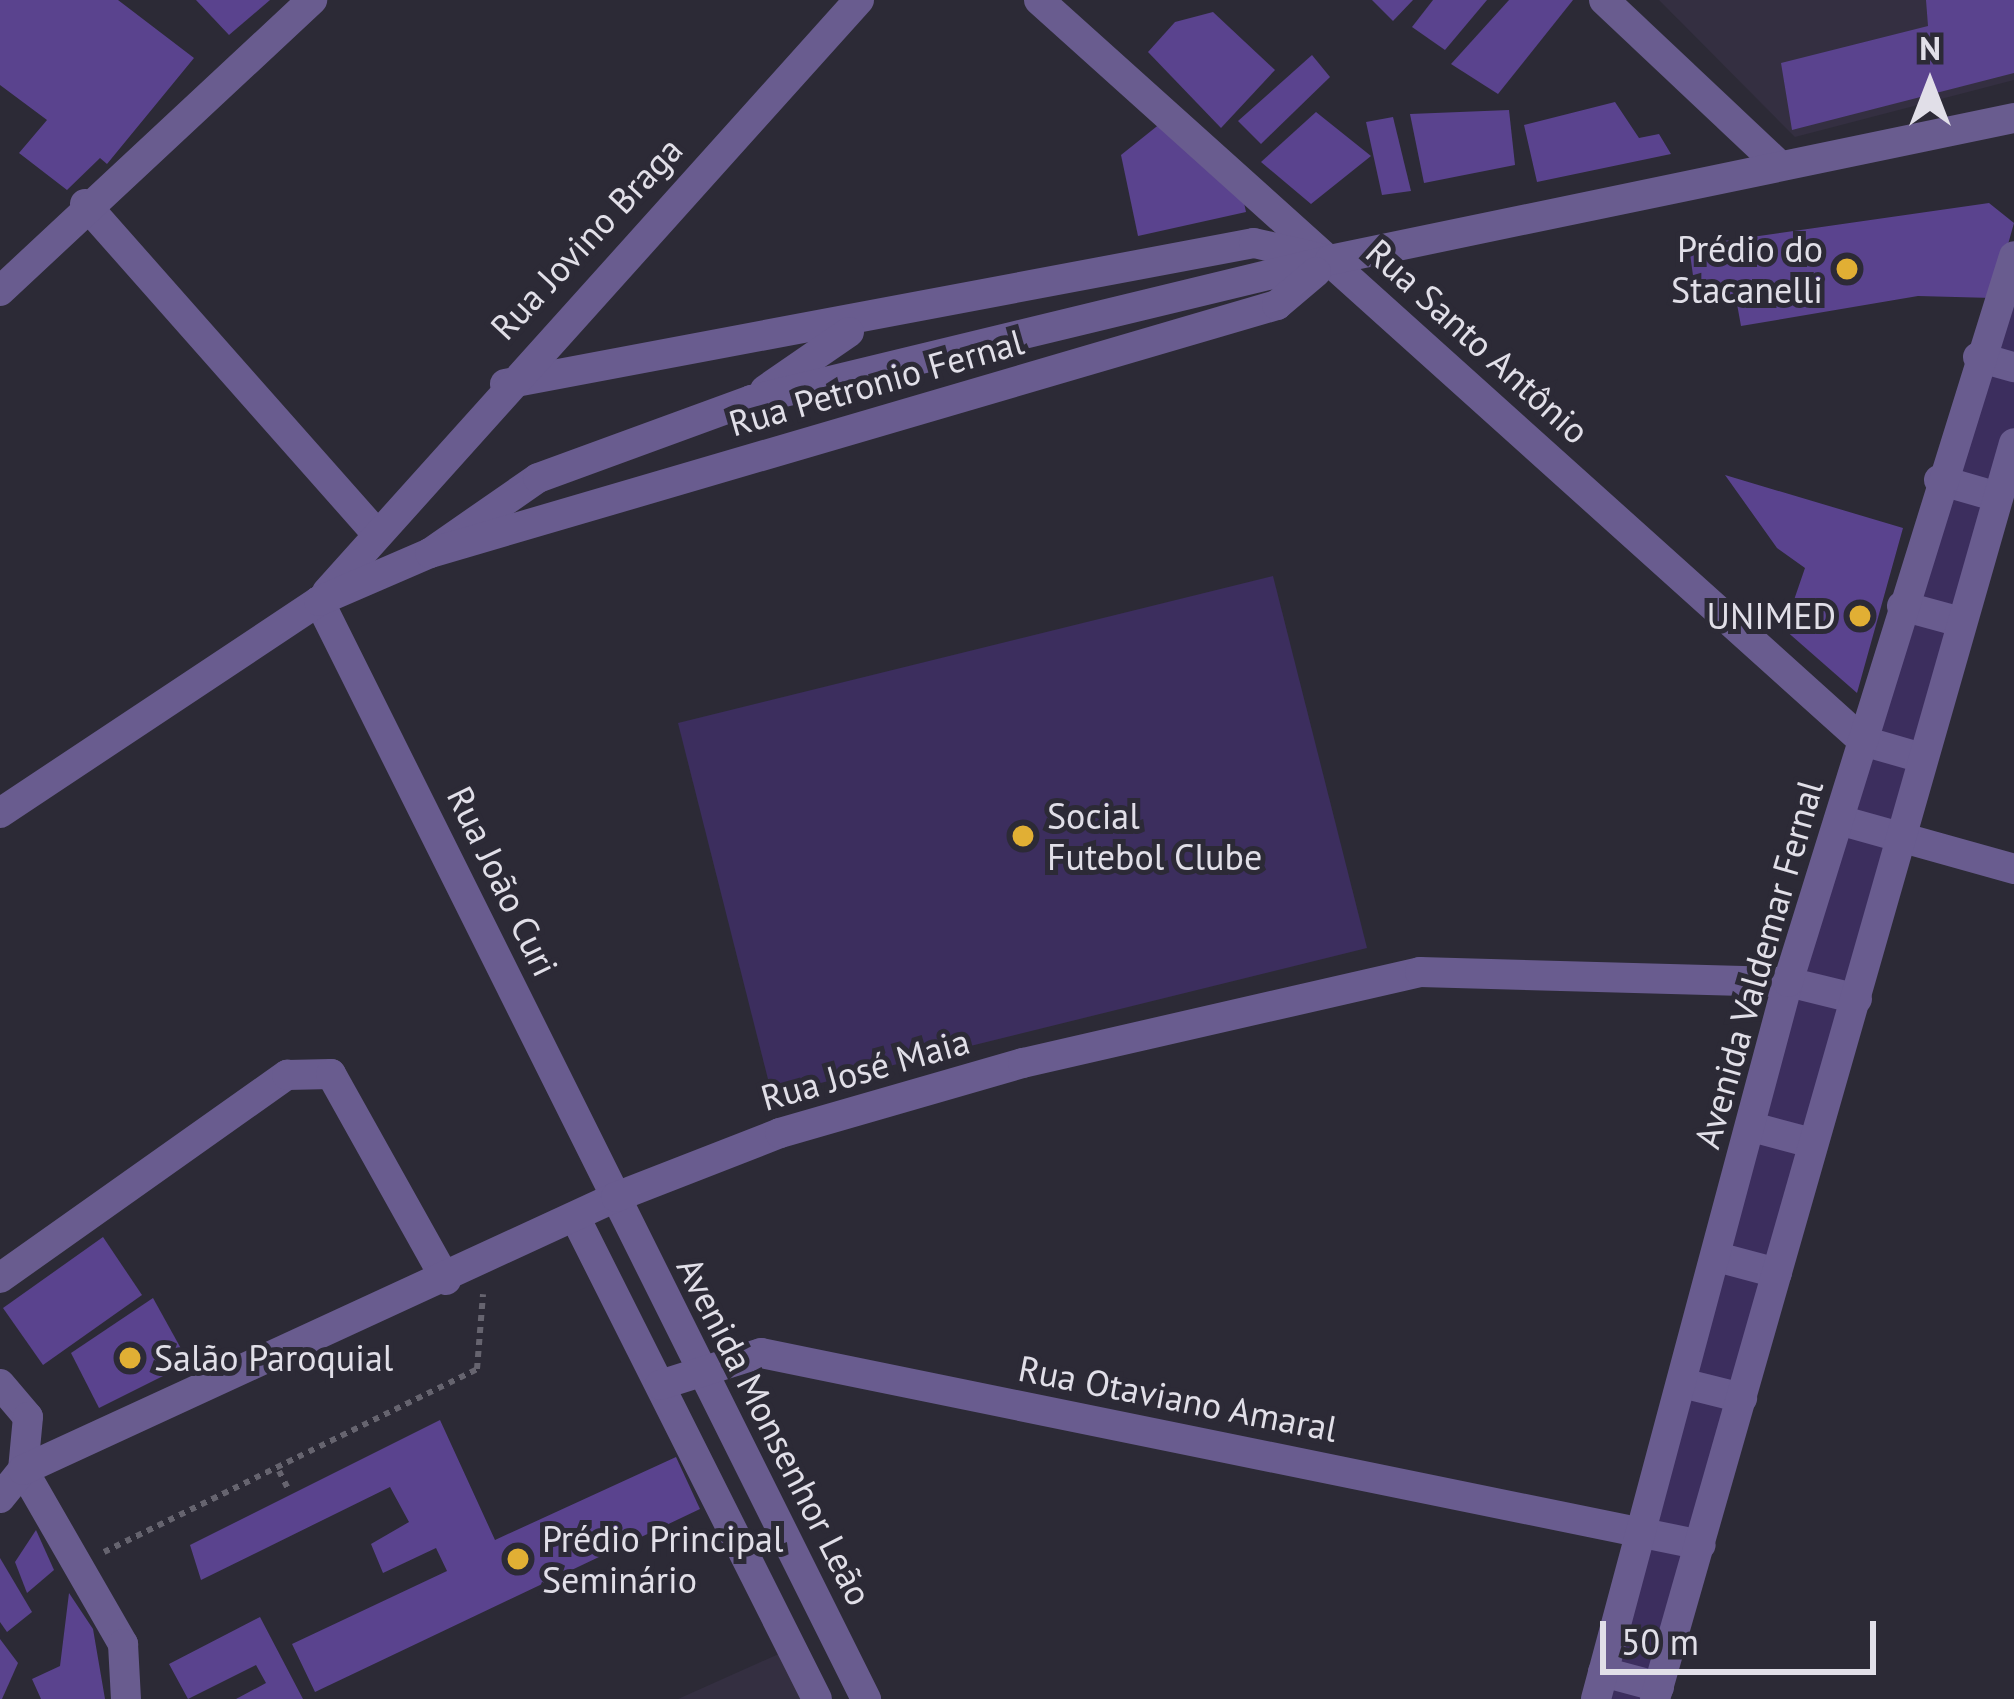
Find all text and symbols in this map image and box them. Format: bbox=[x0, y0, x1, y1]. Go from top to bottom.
north arrow bbox=[1870, 24, 1990, 144]
text: N bbox=[1919, 26, 1941, 69]
street label: Rua Jovino Braga bbox=[481, 128, 691, 348]
place label: Prédio do Stacanelli bbox=[1671, 226, 1823, 311]
street label: Rua Santo Antônio bbox=[1357, 229, 1599, 453]
marker: Prédio do Stacanelli bbox=[1834, 256, 1860, 282]
street label: Rua Petronio Fernal bbox=[724, 319, 1028, 445]
place label: UNIMED bbox=[1707, 594, 1836, 638]
marker: UNIMED bbox=[1847, 603, 1873, 629]
street label: Avenida Valdemar Fernal bbox=[1685, 774, 1831, 1154]
street label: Rua João Curi bbox=[438, 779, 568, 983]
place label: Social Futebol Clube bbox=[1047, 793, 1262, 878]
marker: Social Futebol Clube bbox=[1010, 823, 1036, 849]
street label: Rua José Maia bbox=[756, 1019, 974, 1119]
street label: Avenida Monsenhor Leão bbox=[668, 1250, 882, 1612]
place label: Salão Paroquial bbox=[154, 1336, 393, 1380]
marker: Salão Paroquial bbox=[117, 1345, 143, 1371]
street label: Rua Otaviano Amaral bbox=[1014, 1346, 1342, 1450]
place label: Prédio Principal Seminário bbox=[542, 1516, 783, 1601]
marker: Prédio Principal Seminário bbox=[505, 1546, 531, 1572]
scale bar bbox=[1606, 1597, 1882, 1671]
text: 50 m bbox=[1621, 1618, 1699, 1665]

